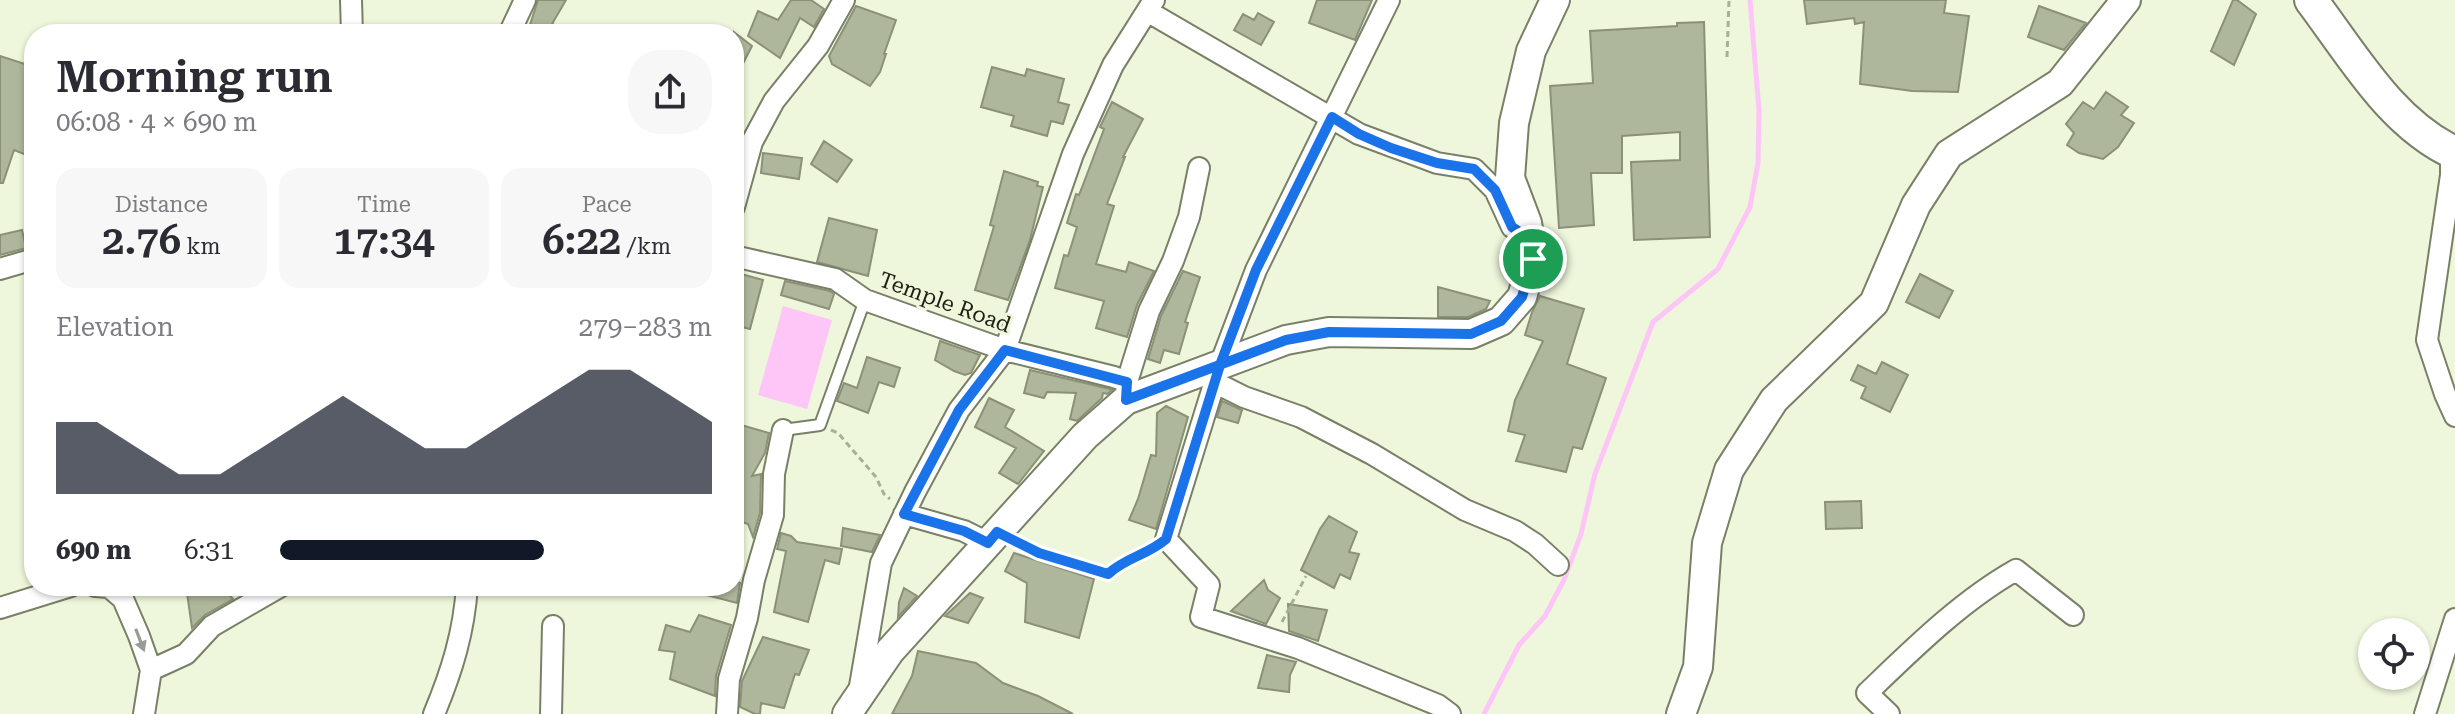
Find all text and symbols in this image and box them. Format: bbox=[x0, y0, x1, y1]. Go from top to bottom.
button: share bbox=[628, 50, 712, 134]
text: Morning run bbox=[56, 51, 333, 103]
text: 06:08 · 4 × 690 m bbox=[56, 107, 257, 137]
text: Distance bbox=[115, 192, 208, 217]
text: Time bbox=[357, 192, 411, 217]
text: Pace bbox=[582, 192, 631, 217]
text: 2.76 bbox=[102, 217, 181, 264]
text: 17:34 bbox=[333, 217, 435, 264]
text: 6:22 bbox=[542, 217, 621, 264]
pin bbox=[1499, 225, 1567, 293]
text: km bbox=[181, 234, 221, 259]
text: /km bbox=[621, 234, 671, 259]
icon: arrive bbox=[1511, 237, 1555, 281]
street label: Temple Road bbox=[876, 267, 1014, 337]
text: Elevation bbox=[56, 312, 174, 342]
text: 279–283 m bbox=[579, 312, 712, 342]
text: 690 m bbox=[56, 535, 131, 565]
text: 6:31 bbox=[184, 535, 234, 565]
map controls bbox=[2358, 618, 2430, 690]
button: locate bbox=[2358, 618, 2430, 690]
one-way arrow bbox=[134, 628, 147, 652]

